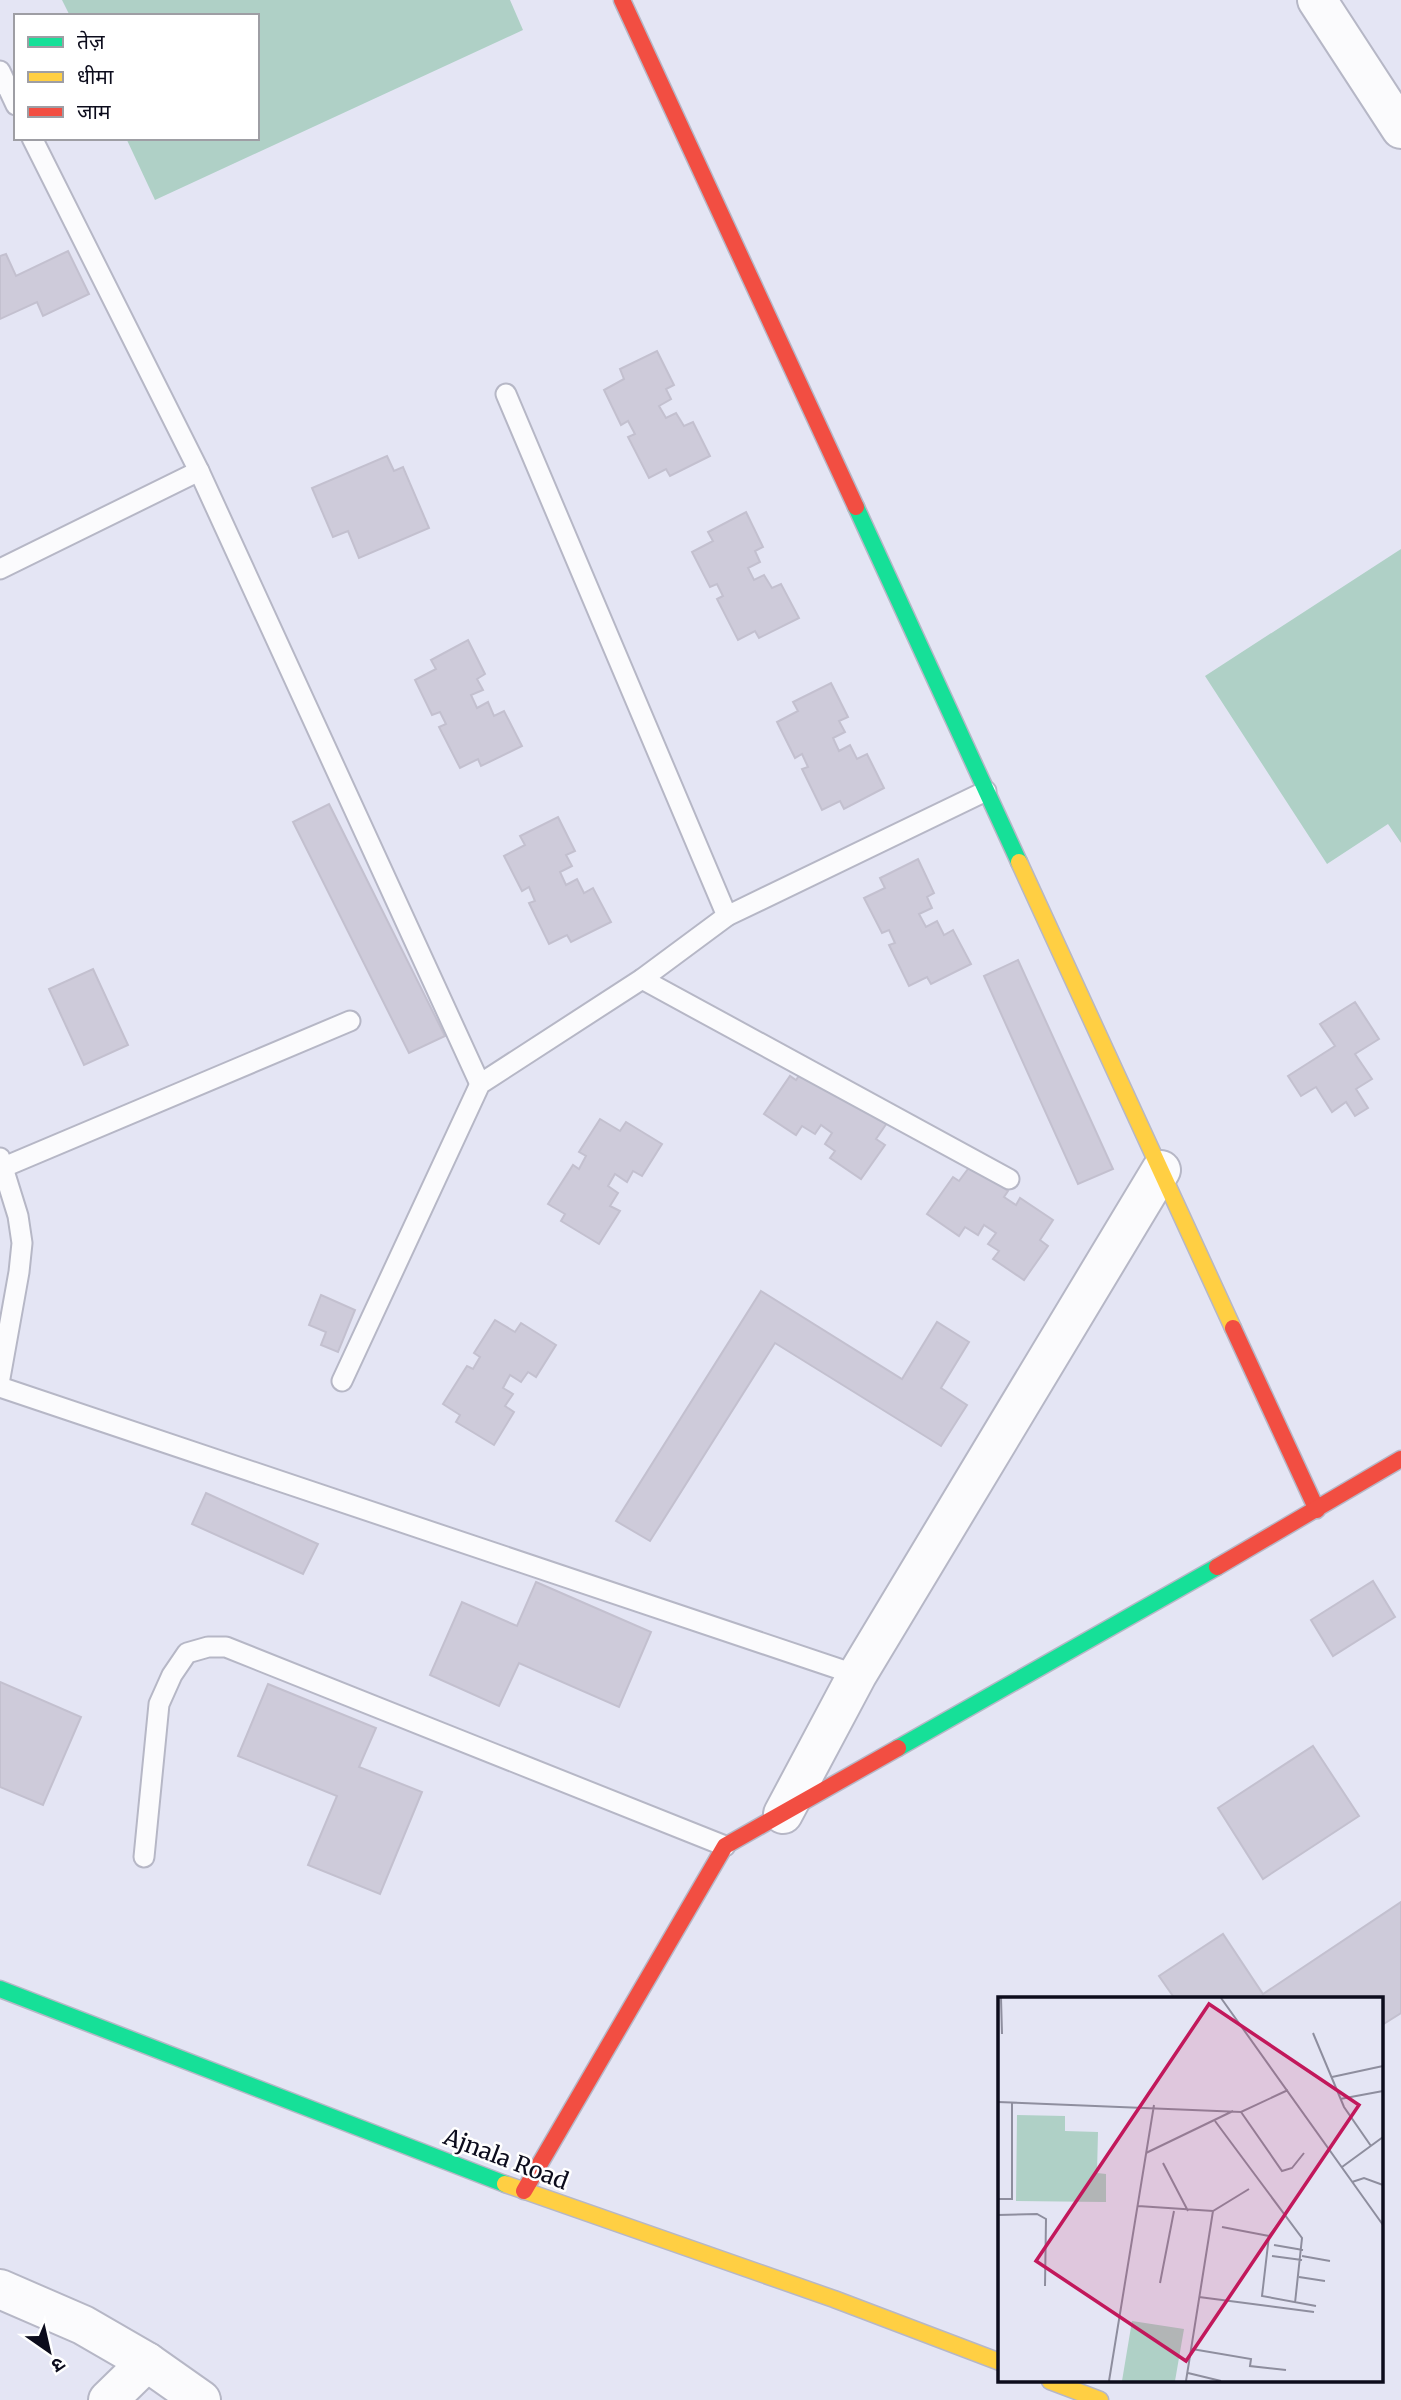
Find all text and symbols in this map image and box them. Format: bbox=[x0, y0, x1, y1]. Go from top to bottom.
legend bbox=[14, 14, 259, 140]
text: तेज़ bbox=[77, 28, 105, 55]
text: धीमा bbox=[77, 63, 114, 90]
text: जाम bbox=[77, 98, 111, 125]
inset map bbox=[998, 1997, 1384, 2382]
street label: Ajnala Road bbox=[439, 2121, 573, 2196]
north arrow bbox=[14, 2316, 84, 2386]
text: उ bbox=[46, 2352, 70, 2379]

